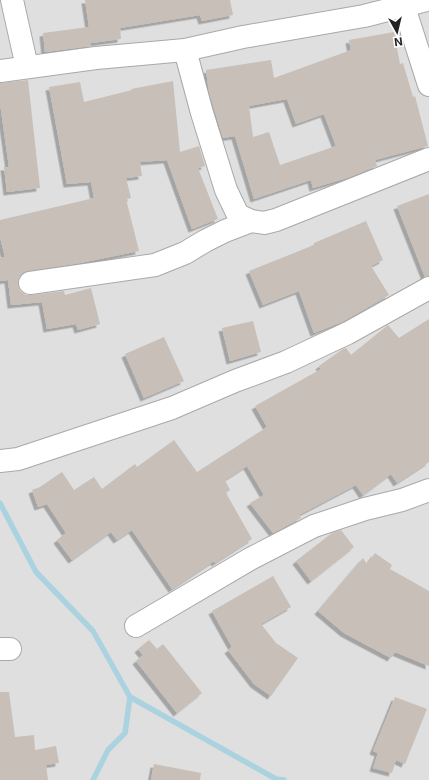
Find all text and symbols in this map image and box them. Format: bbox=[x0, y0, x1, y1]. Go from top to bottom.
north arrow bbox=[377, 12, 417, 52]
text: N bbox=[393, 34, 404, 49]

